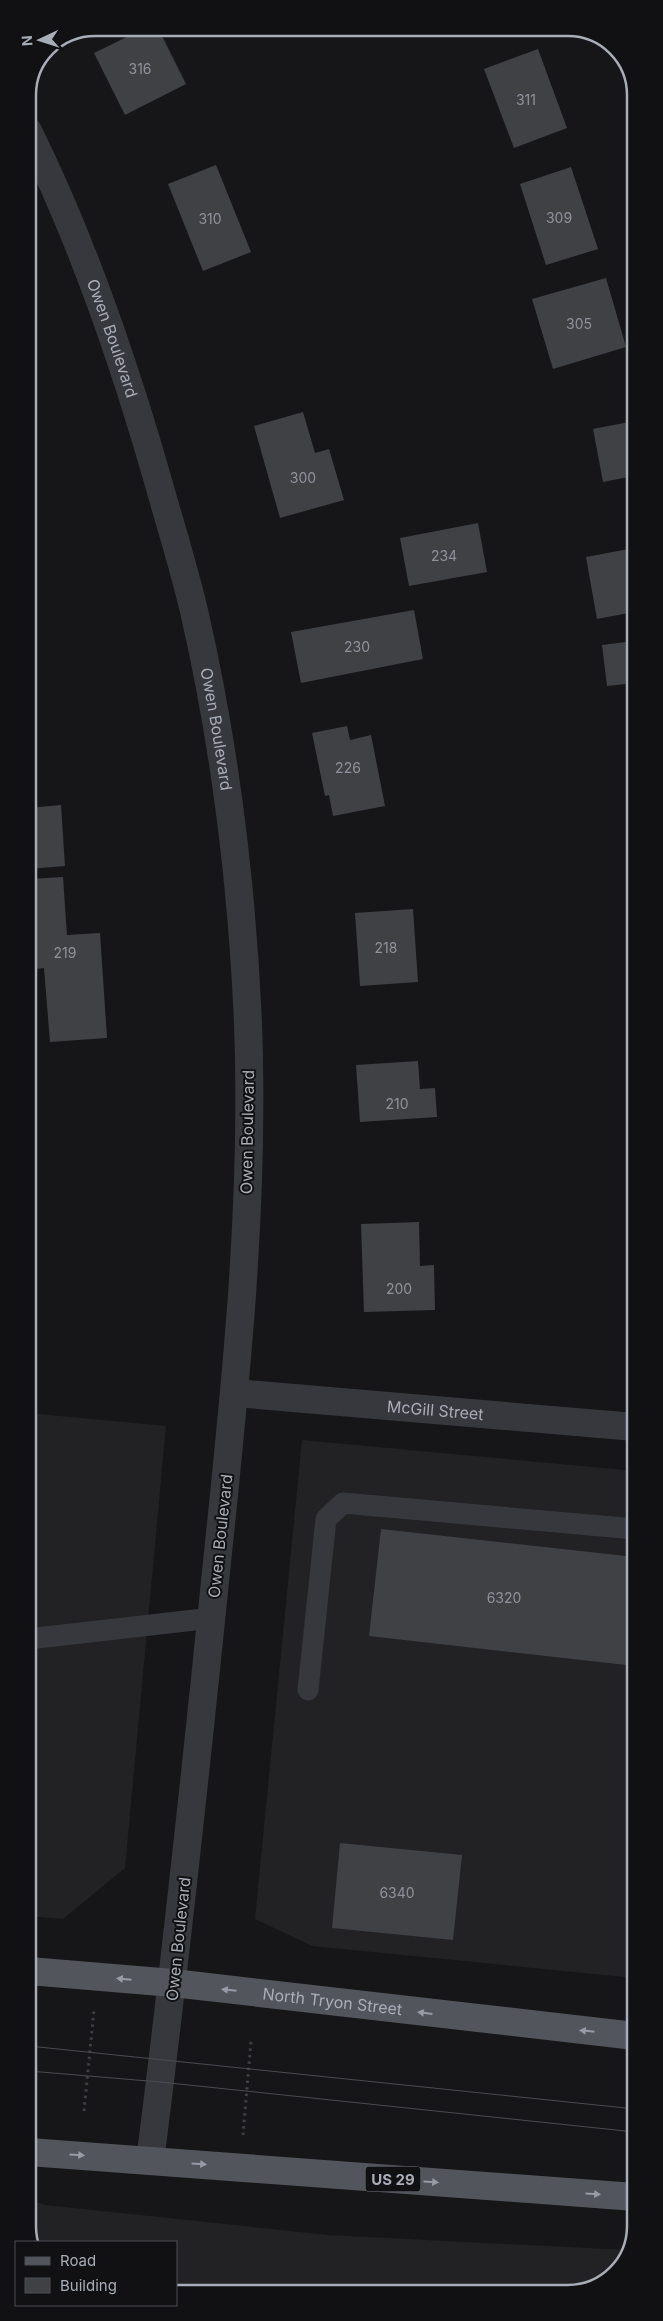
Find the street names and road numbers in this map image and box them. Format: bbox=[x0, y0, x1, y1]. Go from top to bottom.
street label: Owen Boulevard bbox=[83, 276, 142, 400]
street label: Owen Boulevard bbox=[196, 666, 237, 792]
street label: Owen Boulevard bbox=[236, 1070, 258, 1194]
street label: McGill Street bbox=[386, 1396, 484, 1424]
street label: Owen Boulevard bbox=[204, 1473, 236, 1599]
street label: Owen Boulevard bbox=[162, 1876, 194, 2002]
street label: North Tryon Street bbox=[262, 1983, 403, 2019]
road number: US 29 bbox=[366, 2166, 420, 2192]

